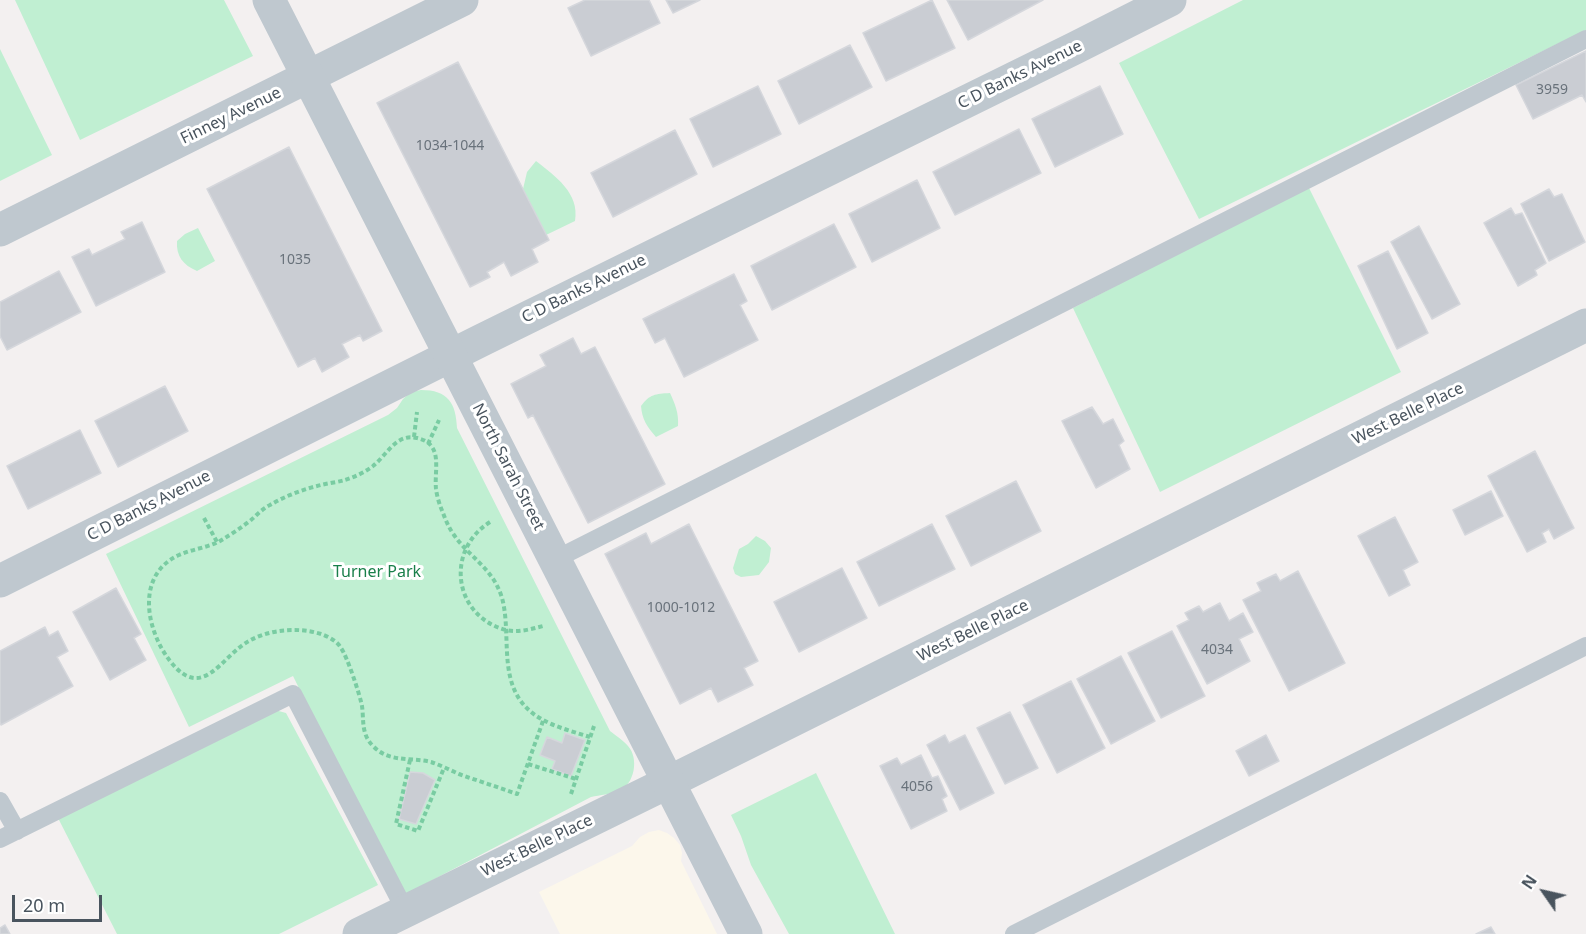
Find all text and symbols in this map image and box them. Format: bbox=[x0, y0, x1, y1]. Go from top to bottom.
street label: C D Banks Avenue bbox=[955, 37, 1085, 113]
house number: 3959 bbox=[1536, 82, 1568, 98]
street label: Finney Avenue bbox=[178, 83, 284, 149]
house number: 1034-1044 bbox=[416, 138, 484, 154]
street label: C D Banks Avenue bbox=[519, 251, 649, 327]
house number: 1035 bbox=[279, 252, 311, 268]
street label: West Belle Place bbox=[1349, 379, 1467, 449]
street label: North Sarah Street bbox=[468, 400, 548, 534]
street label: C D Banks Avenue bbox=[84, 467, 214, 545]
park label: Turner Park bbox=[333, 562, 421, 582]
street label: West Belle Place bbox=[914, 596, 1032, 666]
house number: 1000-1012 bbox=[647, 600, 715, 616]
house number: 4034 bbox=[1201, 642, 1233, 658]
house number: 4056 bbox=[901, 779, 933, 795]
street label: West Belle Place bbox=[478, 811, 596, 881]
north arrow bbox=[1514, 862, 1574, 922]
text: N bbox=[1516, 870, 1542, 893]
scale bar bbox=[15, 883, 105, 921]
text: 20 m bbox=[23, 893, 65, 917]

